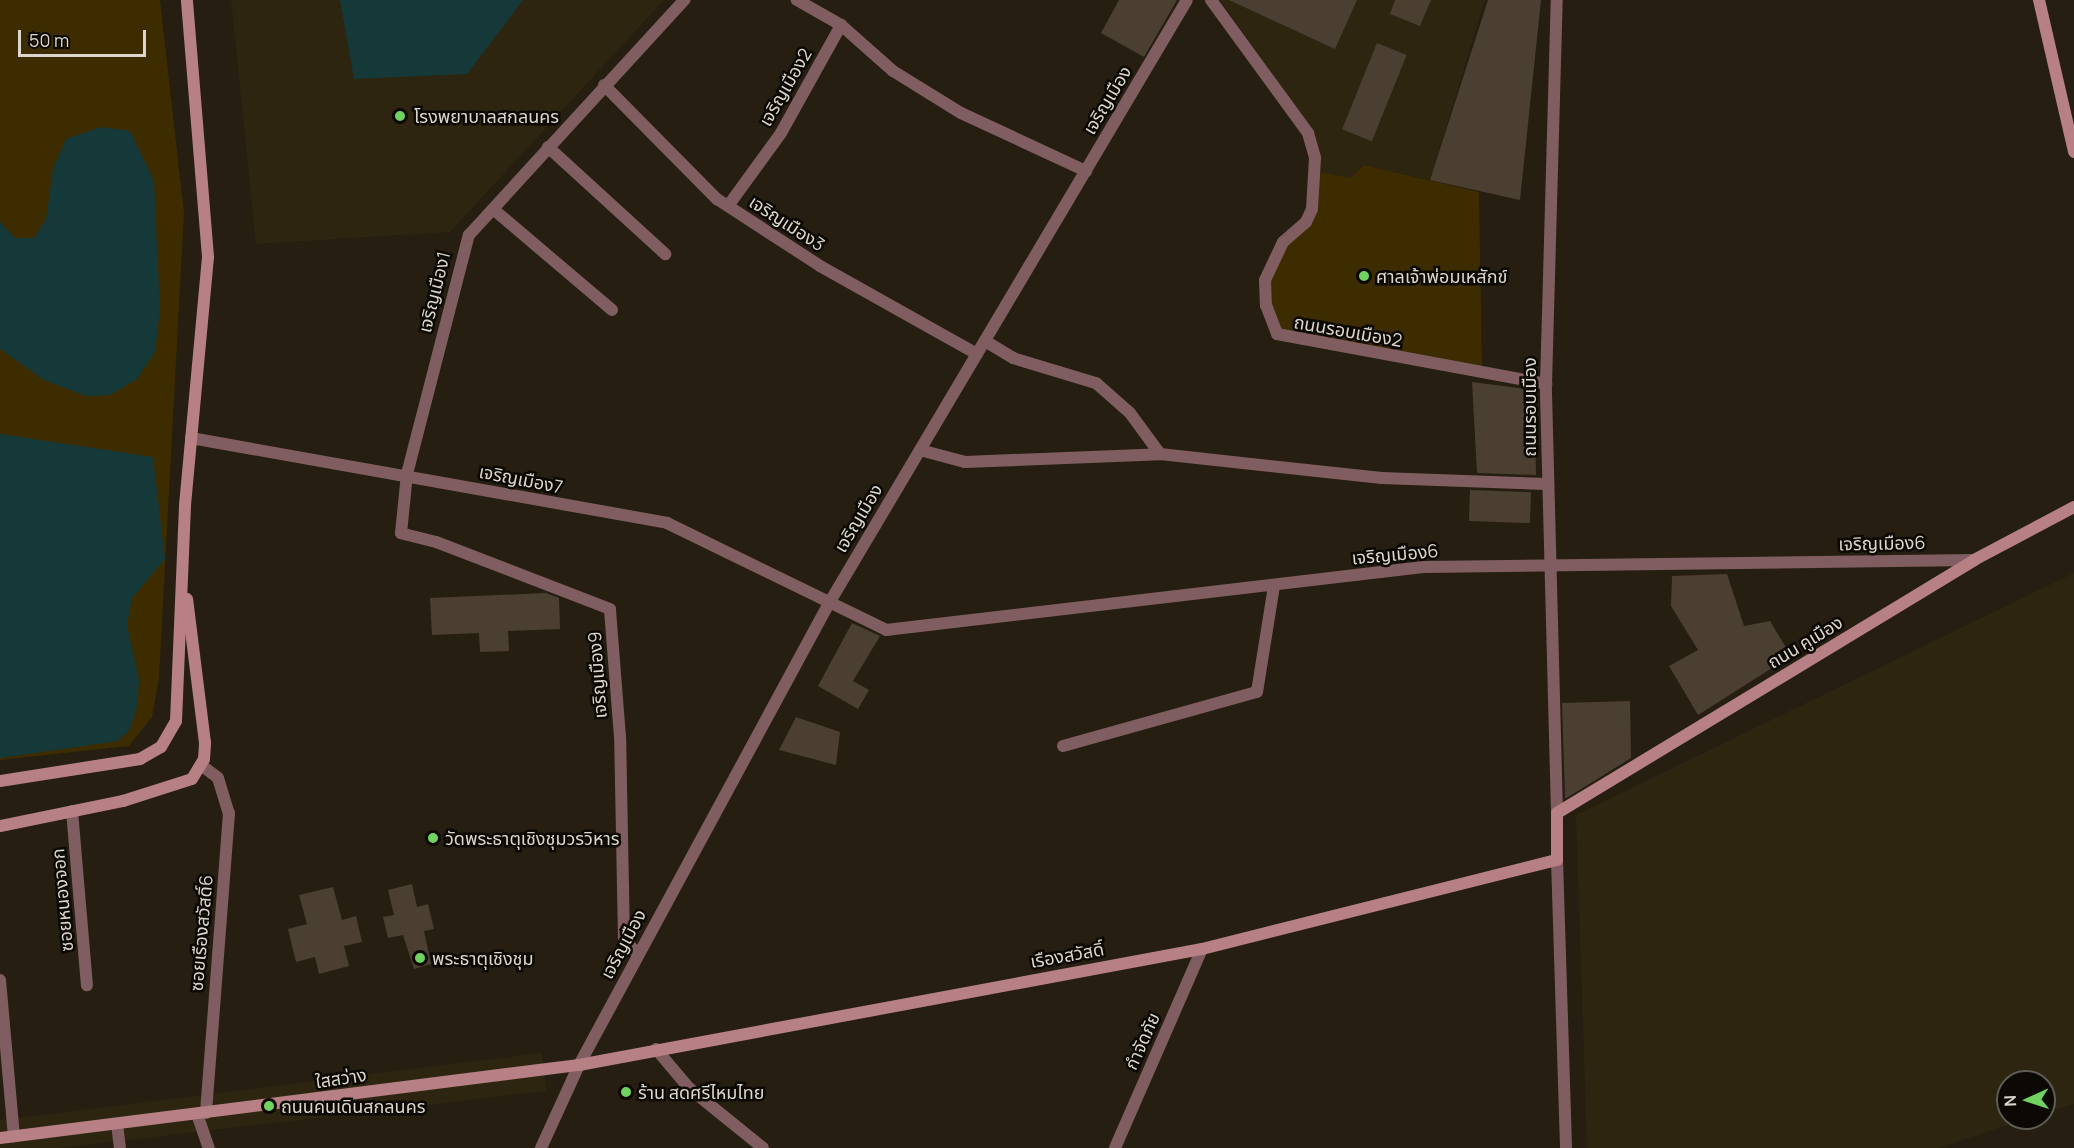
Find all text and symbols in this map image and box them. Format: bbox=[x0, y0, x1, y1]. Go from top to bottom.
scale bar bbox=[21, 18, 148, 56]
text: 50 m bbox=[29, 28, 69, 52]
street label: เจริญเมือง2 bbox=[754, 44, 816, 130]
street label: เจริญเมือง bbox=[1078, 62, 1136, 138]
place label: โรงพยาบาลสกลนคร bbox=[414, 105, 559, 127]
marker: โรงพยาบาลสกลนคร bbox=[391, 107, 409, 125]
street label: เจริญเมือง3 bbox=[745, 191, 829, 255]
street label: เจริญเมือง1 bbox=[413, 249, 455, 335]
place label: ศาลเจ้าพ่อมเหสักข์ bbox=[1376, 265, 1507, 287]
marker: ศาลเจ้าพ่อมเหสักข์ bbox=[1357, 269, 1371, 283]
street label: ถนนรอบเมือง2 bbox=[1292, 311, 1404, 351]
street label: ถนนรอบเมือง bbox=[1518, 357, 1540, 457]
street label: เจริญเมือง7 bbox=[477, 460, 565, 498]
street label: เจริญเมือง bbox=[829, 480, 887, 556]
street label: เจริญเมือง6 bbox=[1838, 531, 1926, 555]
street label: เจริญเมือง6 bbox=[1351, 539, 1439, 569]
street label: ถนน คูเมือง bbox=[1763, 611, 1847, 673]
street label: เจริญเมือง9 bbox=[583, 631, 611, 719]
place label: วัดพระธาตุเชิงชุมวรวิหาร bbox=[445, 827, 620, 849]
marker: วัดพระธาตุเชิงชุมวรวิหาร bbox=[426, 831, 440, 845]
street label: ซอยหนองจอก bbox=[47, 848, 77, 952]
street label: ซอยเรืองสวัสดิ์6 bbox=[185, 874, 217, 992]
street label: เจริญเมือง bbox=[596, 905, 650, 983]
street label: เรืองสวัสดิ์ bbox=[1028, 938, 1106, 972]
place label: พระธาตุเชิงชุม bbox=[432, 947, 534, 969]
marker: พระธาตุเชิงชุม bbox=[413, 951, 427, 965]
street label: กำจัดภัย bbox=[1120, 1009, 1164, 1073]
street label: ใสสว่าง bbox=[314, 1064, 368, 1092]
north arrow bbox=[1996, 1070, 2056, 1130]
place label: ร้าน สดศรีไหมไทย bbox=[638, 1081, 764, 1103]
marker: ร้าน สดศรีไหมไทย bbox=[619, 1085, 633, 1099]
place label: ถนนคนเดินสกลนคร bbox=[281, 1095, 425, 1117]
text: N bbox=[1999, 1095, 2021, 1107]
marker: ถนนคนเดินสกลนคร bbox=[262, 1099, 276, 1113]

